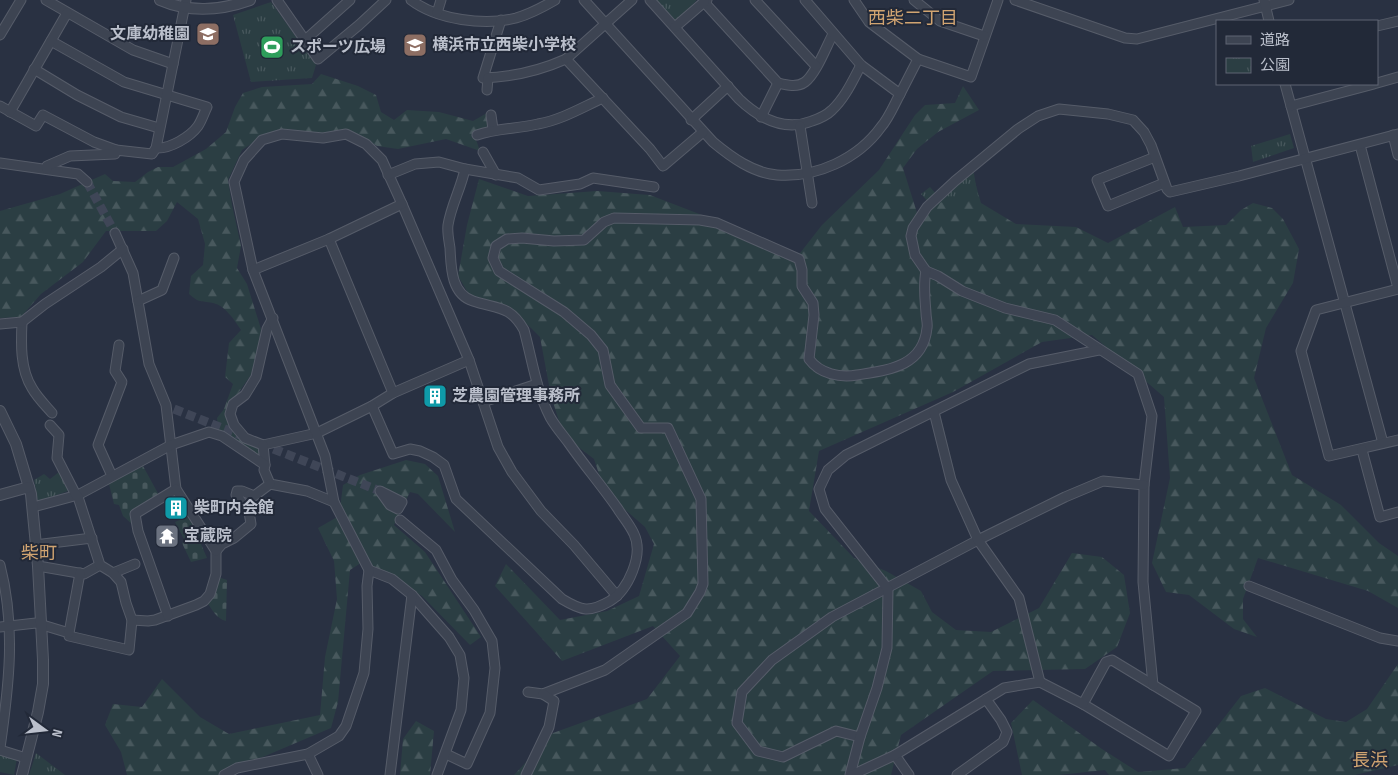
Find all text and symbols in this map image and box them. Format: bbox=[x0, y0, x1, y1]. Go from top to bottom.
district label: 西柴二丁目 bbox=[868, 8, 958, 29]
legend bbox=[1216, 20, 1378, 85]
school or university icon: 文庫幼稚園 bbox=[195, 21, 221, 47]
place label: 文庫幼稚園 bbox=[110, 25, 190, 44]
text: 道路 bbox=[1260, 31, 1290, 50]
school or university icon: 横浜市立西柴小学校 bbox=[402, 32, 428, 58]
sports icon: スポーツ広場 bbox=[259, 34, 285, 60]
place label: 横浜市立西柴小学校 bbox=[432, 35, 576, 55]
place label: スポーツ広場 bbox=[290, 38, 386, 57]
text: 公園 bbox=[1260, 56, 1290, 75]
building icon: 芝農園管理事務所 bbox=[422, 383, 448, 409]
place label: 芝農園管理事務所 bbox=[452, 387, 580, 406]
building icon: 柴町内会館 bbox=[163, 495, 189, 521]
place label: 柴町内会館 bbox=[194, 499, 274, 518]
temple icon: 宝蔵院 bbox=[154, 523, 180, 549]
place label: 宝蔵院 bbox=[184, 527, 232, 546]
district label: 柴町 bbox=[21, 543, 57, 564]
north arrow bbox=[20, 705, 70, 755]
text: N bbox=[48, 727, 66, 739]
district label: 長浜 bbox=[1352, 750, 1388, 771]

